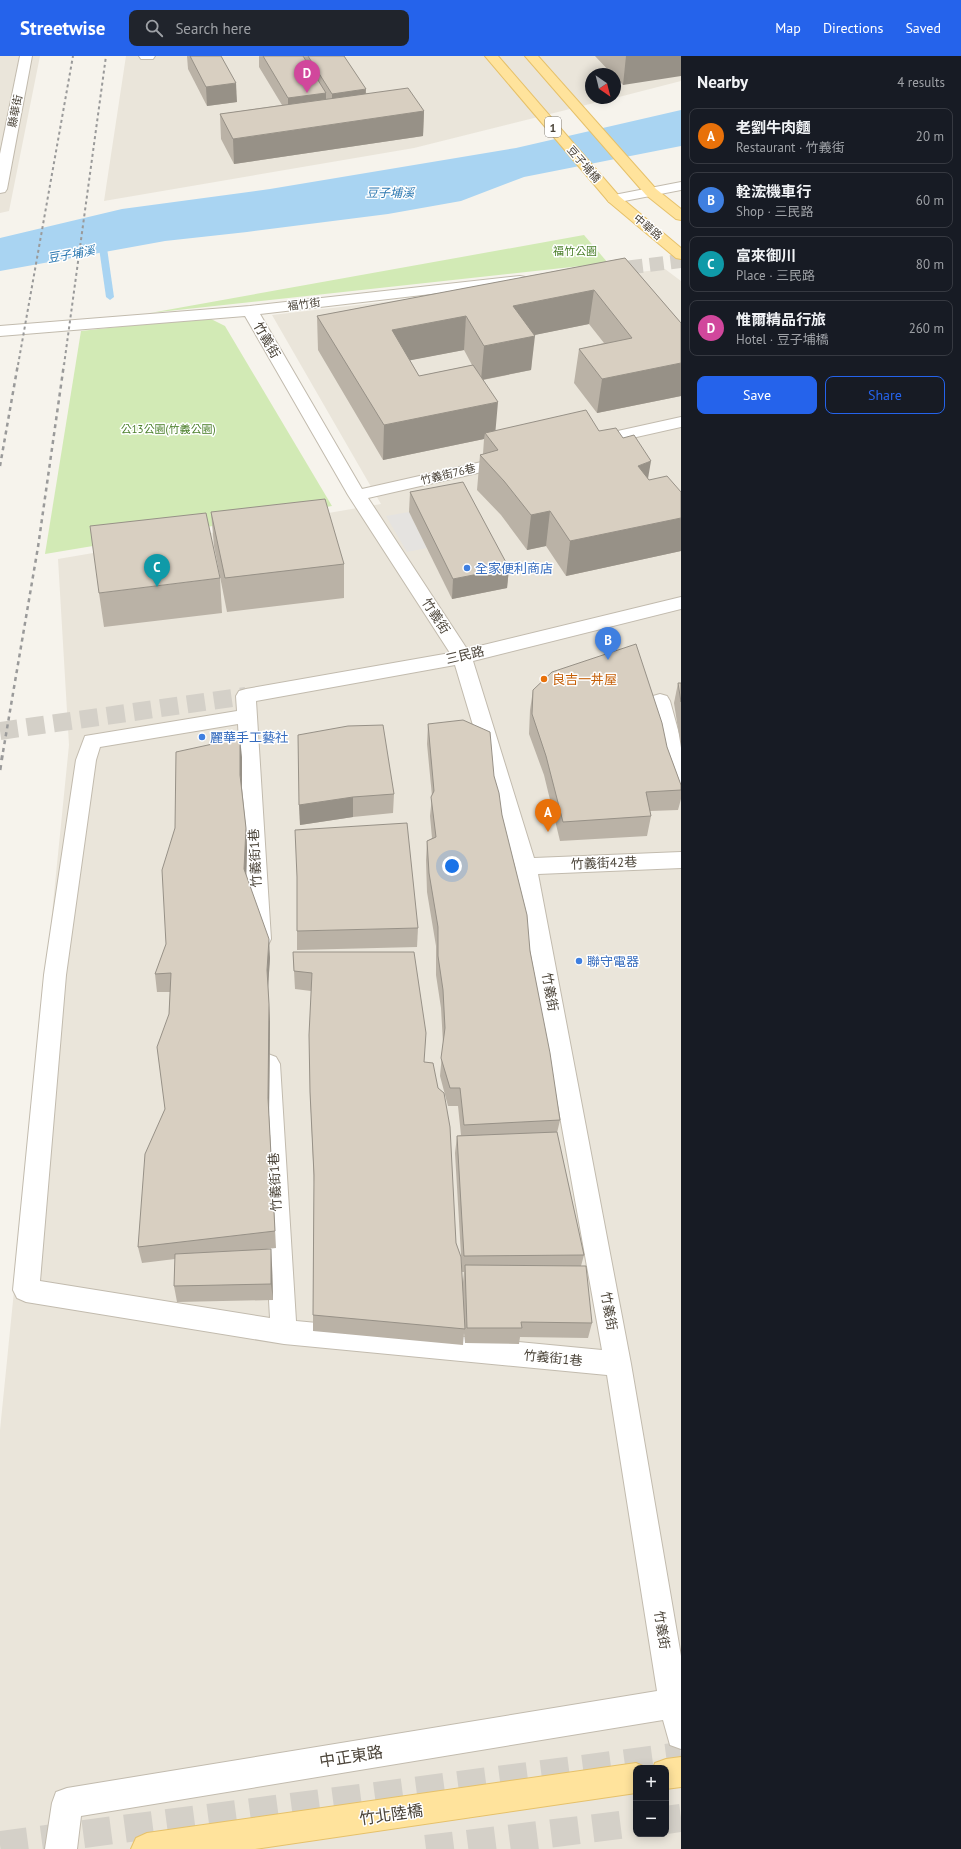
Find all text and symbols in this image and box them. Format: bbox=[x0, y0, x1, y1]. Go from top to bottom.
search box bbox=[129, 10, 409, 46]
text: Streetwise bbox=[20, 16, 105, 40]
icon: search bbox=[143, 17, 165, 39]
text: Search here bbox=[175, 19, 251, 38]
text: Map bbox=[775, 19, 801, 37]
text: Directions bbox=[823, 19, 883, 37]
text: Saved bbox=[905, 19, 941, 37]
pin: D bbox=[294, 60, 320, 93]
north arrow bbox=[585, 68, 621, 104]
text: Nearby bbox=[697, 71, 748, 93]
text: 4 results bbox=[897, 74, 945, 91]
street label: 縣華街 bbox=[5, 93, 25, 129]
road number: 1 bbox=[545, 117, 561, 137]
text: 老劉牛肉麵 bbox=[736, 118, 811, 137]
text: A bbox=[707, 128, 715, 145]
text: 20 m bbox=[916, 128, 944, 145]
text: Restaurant · 竹義街 bbox=[736, 139, 845, 156]
street label: 豆子埔橋 bbox=[564, 143, 604, 185]
text: 輇浤機車行 bbox=[736, 182, 811, 201]
water label: 豆子埔溪 bbox=[366, 185, 416, 200]
text: B bbox=[707, 192, 715, 209]
text: 60 m bbox=[916, 192, 944, 209]
text: Shop · 三民路 bbox=[736, 203, 813, 220]
street label: 中華路 bbox=[631, 211, 665, 243]
water label: 豆子埔溪 bbox=[46, 242, 98, 266]
park label: 福竹公園 bbox=[553, 244, 597, 258]
text: 富來御川 bbox=[736, 246, 796, 265]
text: C bbox=[707, 256, 715, 273]
text: 80 m bbox=[916, 256, 944, 273]
text: Place · 三民路 bbox=[736, 267, 815, 284]
street label: 福竹街 bbox=[287, 295, 321, 313]
text: 惟爾精品行旅 bbox=[736, 310, 826, 329]
street label: 竹義街 bbox=[250, 319, 284, 361]
text: D bbox=[707, 320, 715, 337]
text: 260 m bbox=[909, 320, 944, 337]
text: Hotel · 豆子埔橋 bbox=[736, 331, 829, 348]
button: Save bbox=[697, 376, 817, 414]
button: Share bbox=[825, 376, 945, 414]
park label: 公13公園(竹義公園) bbox=[120, 422, 216, 436]
street label: 竹義街76巷 bbox=[419, 461, 477, 487]
pin: C bbox=[144, 554, 170, 587]
place label: 全家便利商店 bbox=[475, 560, 553, 577]
marker: 全家便利商店 bbox=[462, 563, 472, 573]
street label: 竹義街 bbox=[418, 595, 454, 637]
pin: B bbox=[595, 627, 621, 660]
street label: 三民路 bbox=[444, 642, 486, 668]
place label: 良吉一丼屋 bbox=[552, 671, 617, 688]
marker: 良吉一丼屋 bbox=[539, 674, 549, 684]
place label: 麗華手工藝社 bbox=[210, 729, 288, 746]
marker: 麗華手工藝社 bbox=[197, 732, 207, 742]
pin: A bbox=[535, 799, 561, 832]
street label: 竹義街1巷 bbox=[245, 828, 265, 888]
street label: 竹義街42巷 bbox=[571, 853, 637, 873]
your location bbox=[442, 856, 462, 876]
place label: 聯守電器 bbox=[587, 953, 639, 970]
marker: 聯守電器 bbox=[574, 956, 584, 966]
street label: 竹義街 bbox=[538, 971, 562, 1013]
street label: 竹義街1巷 bbox=[265, 1152, 285, 1212]
street label: 竹義街 bbox=[597, 1290, 621, 1332]
street label: 竹義街1巷 bbox=[523, 1346, 583, 1370]
street label: 竹義街 bbox=[651, 1609, 673, 1651]
street label: 中正東路 bbox=[318, 1741, 384, 1771]
map controls bbox=[633, 1765, 669, 1837]
button: + bbox=[633, 1765, 669, 1801]
street label: 竹北陸橋 bbox=[358, 1800, 424, 1828]
button: − bbox=[633, 1801, 669, 1837]

